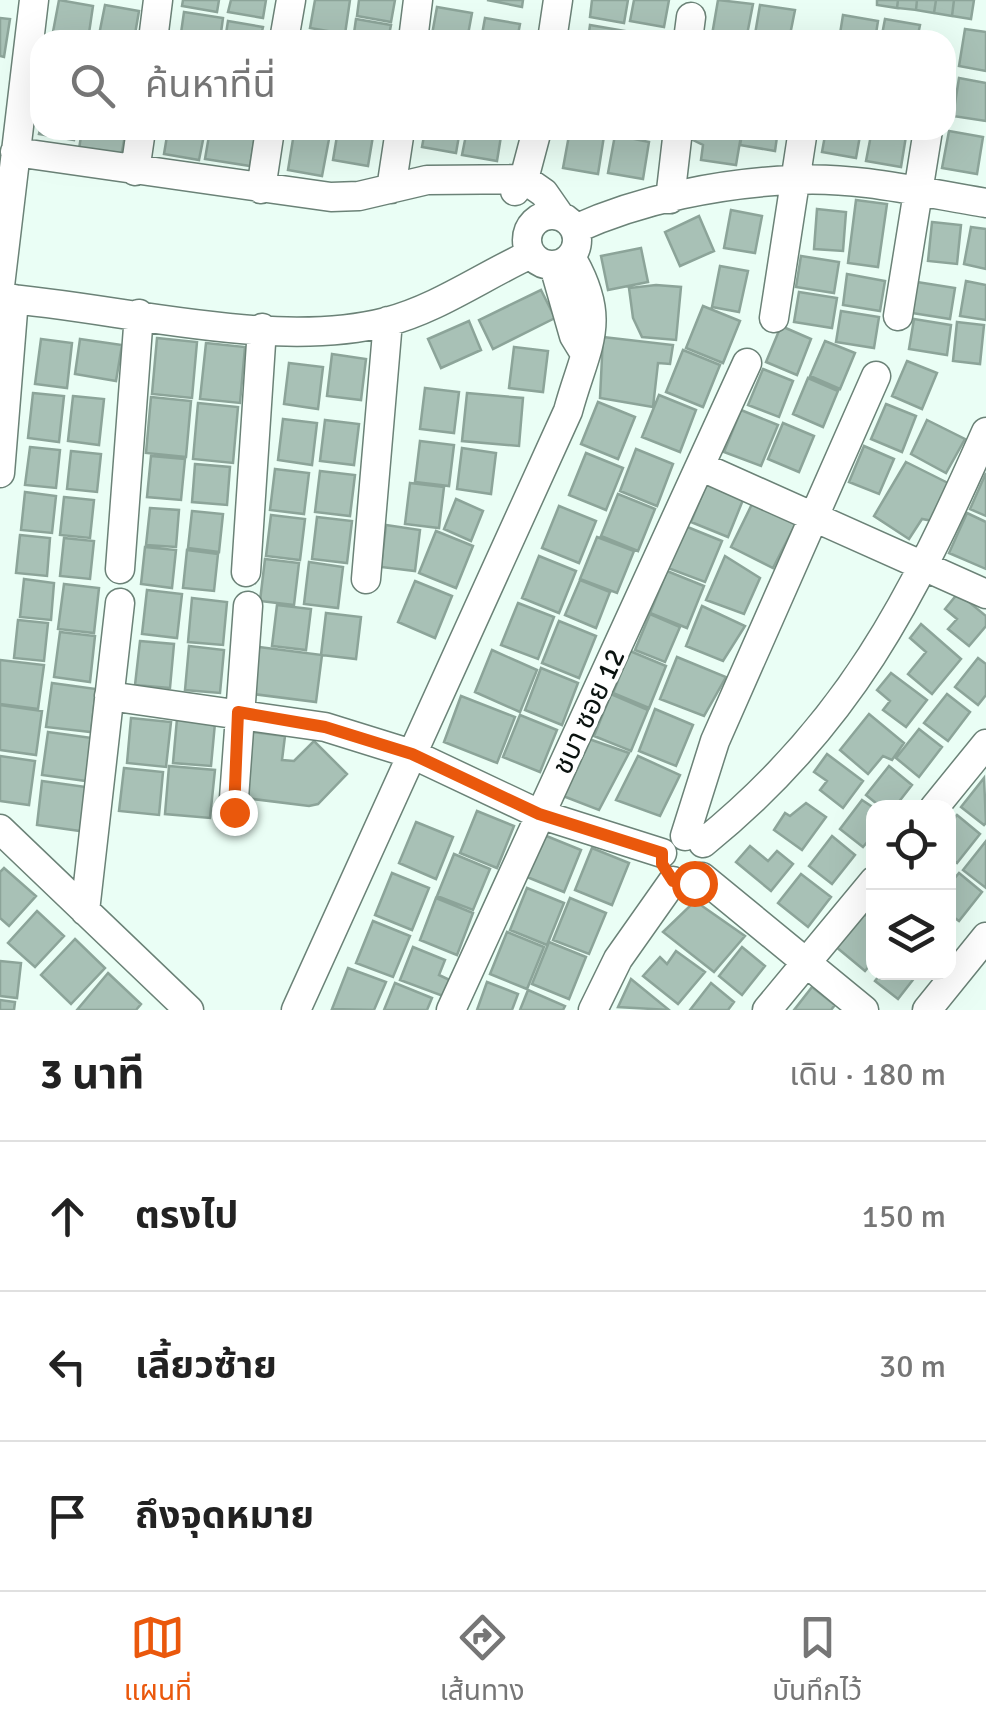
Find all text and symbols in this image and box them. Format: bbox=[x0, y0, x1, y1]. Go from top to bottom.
search box bbox=[30, 30, 956, 140]
icon: search bbox=[65, 58, 120, 113]
text: ค้นหาที่นี่ bbox=[145, 61, 276, 108]
street label: ชบา ซอย 12 bbox=[545, 643, 633, 780]
route end bbox=[212, 790, 258, 836]
map controls bbox=[866, 800, 956, 980]
button: locate bbox=[866, 800, 956, 890]
route start bbox=[672, 861, 718, 907]
button: layers bbox=[866, 890, 956, 980]
text: 3 นาที bbox=[40, 1049, 144, 1100]
text: เดิน · 180 m bbox=[789, 1055, 946, 1094]
icon: ahead bbox=[40, 1189, 95, 1244]
text: ตรงไป bbox=[135, 1192, 238, 1239]
text: 150 m bbox=[862, 1197, 946, 1236]
icon: left bbox=[40, 1339, 95, 1394]
text: เลี้ยวซ้าย bbox=[135, 1342, 277, 1389]
text: 30 m bbox=[879, 1347, 946, 1386]
icon: arrive bbox=[40, 1489, 95, 1544]
text: ถึงจุดหมาย bbox=[135, 1492, 314, 1539]
tab: แผนที่ bbox=[124, 1610, 192, 1713]
tab: เส้นทาง bbox=[440, 1610, 524, 1713]
tab: บันทึกไว้ bbox=[772, 1610, 862, 1713]

